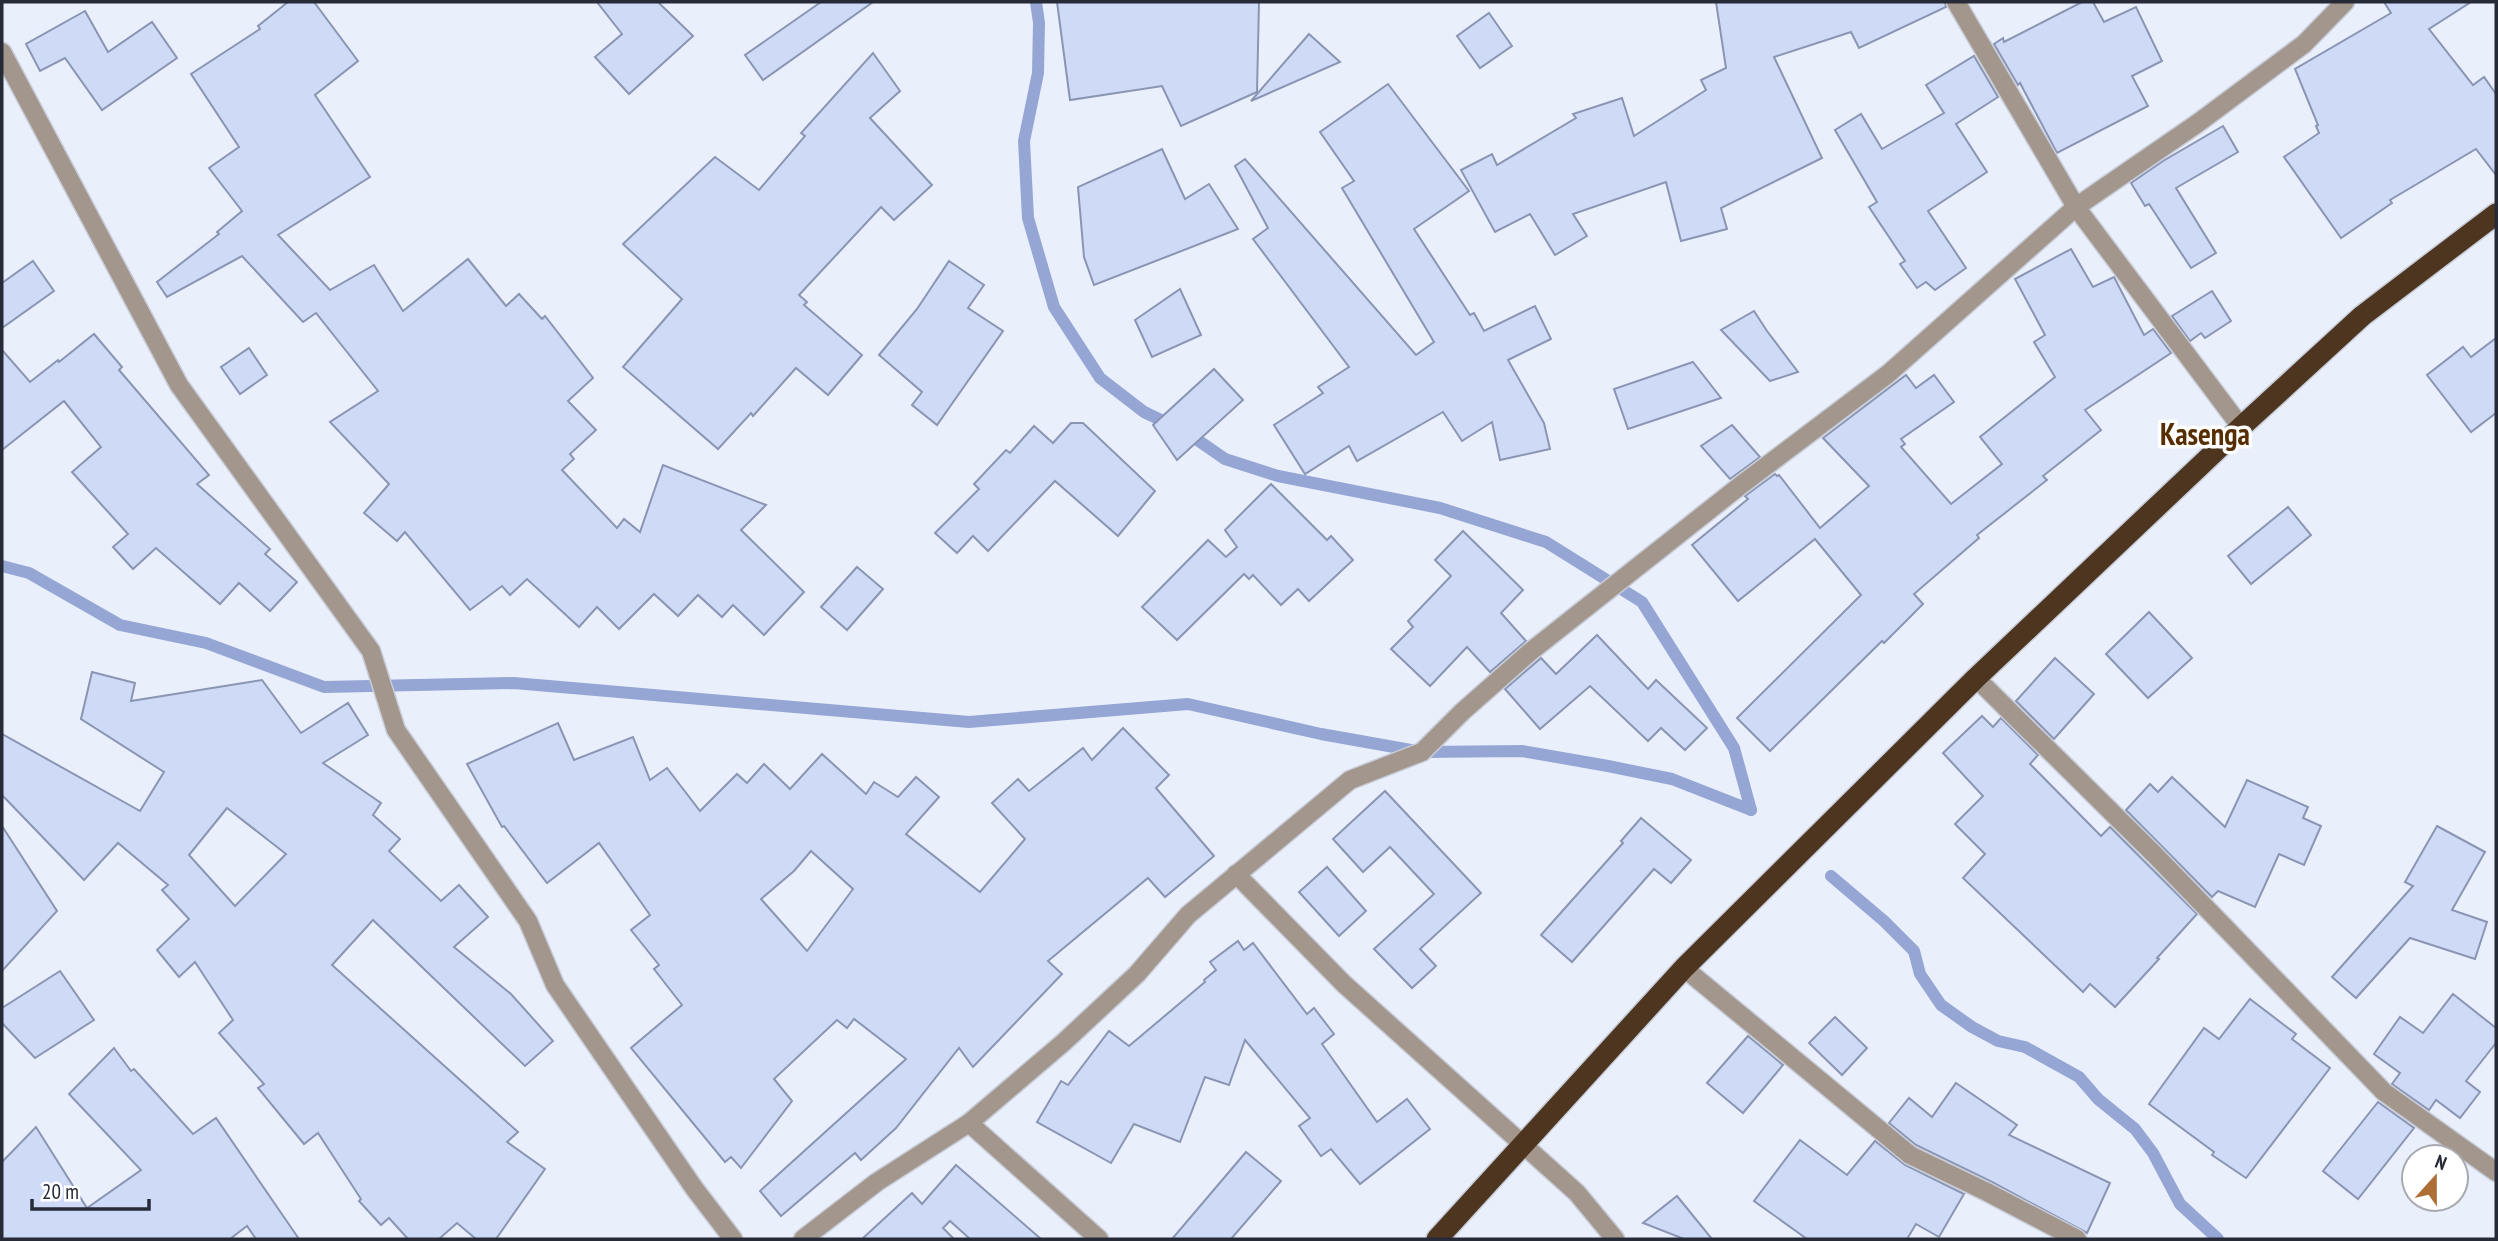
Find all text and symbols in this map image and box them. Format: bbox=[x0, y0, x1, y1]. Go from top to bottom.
district label: Kasenga bbox=[2160, 414, 2250, 453]
north arrow bbox=[2400, 1143, 2470, 1213]
text: N bbox=[2432, 1149, 2450, 1175]
scale bar bbox=[32, 1168, 149, 1212]
text: 20 m bbox=[42, 1178, 79, 1205]

